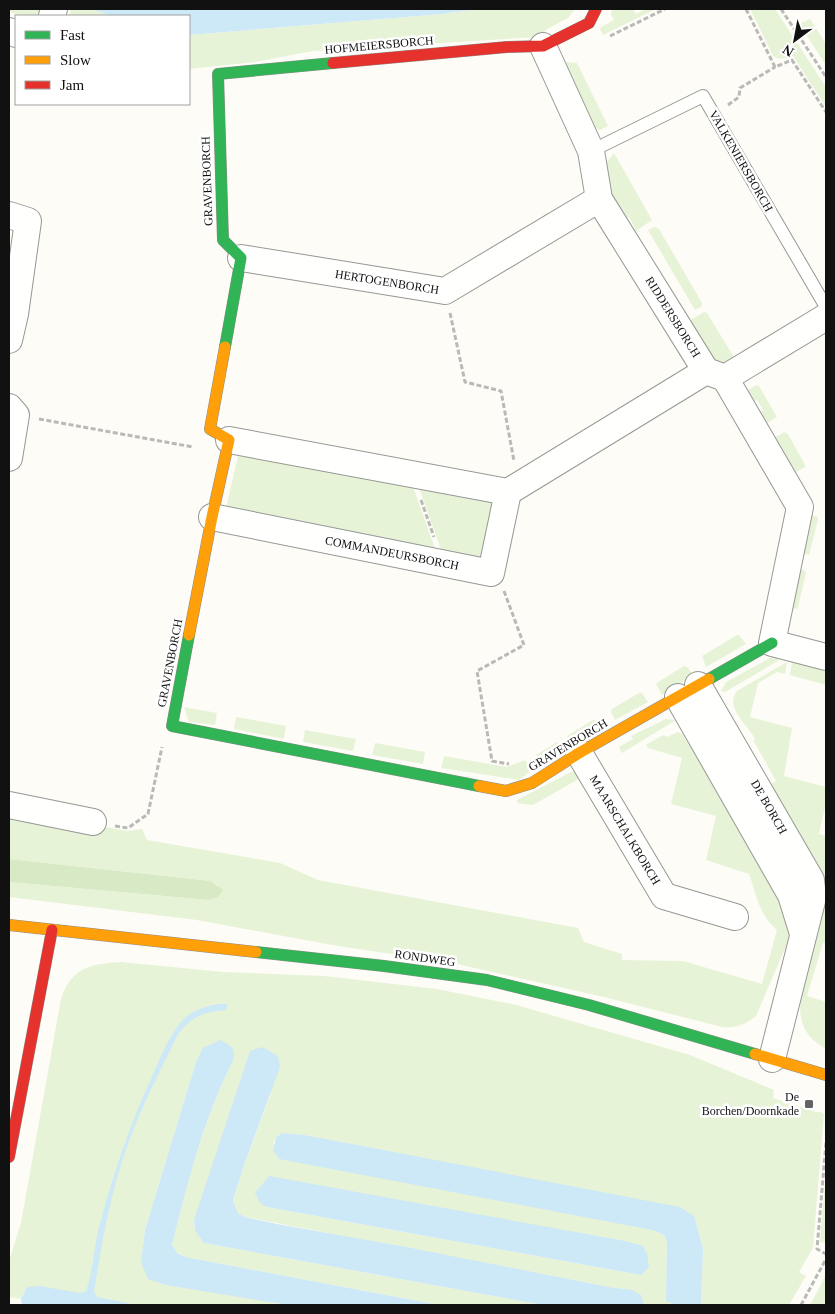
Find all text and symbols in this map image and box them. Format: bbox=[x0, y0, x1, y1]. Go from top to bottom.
legend bbox=[15, 15, 190, 105]
north arrow bbox=[770, 15, 820, 65]
text: Fast bbox=[60, 27, 86, 43]
street label: HOFMEIERSBORCH bbox=[324, 33, 434, 57]
text: N bbox=[780, 42, 797, 60]
text: Slow bbox=[60, 52, 91, 68]
text: Jam bbox=[60, 77, 84, 93]
street label: VALKENIERSBORCH bbox=[706, 108, 776, 215]
street label: GRAVENBORCH bbox=[198, 136, 216, 226]
street label: HERTOGENBORCH bbox=[334, 267, 440, 297]
street label: RIDDERSBORCH bbox=[643, 274, 704, 360]
street label: COMMANDEURSBORCH bbox=[324, 533, 460, 573]
street label: GRAVENBORCH bbox=[155, 617, 186, 708]
street label: GRAVENBORCH bbox=[526, 716, 610, 774]
street label: MAARSCHALKBORCH bbox=[587, 773, 663, 888]
street label: DE BORCH bbox=[748, 777, 790, 837]
street label: RONDWEG bbox=[394, 947, 457, 969]
place label: De Borchen/Doornkade bbox=[702, 1090, 799, 1118]
marker: De Borchen/Doornkade bbox=[803, 1098, 815, 1110]

